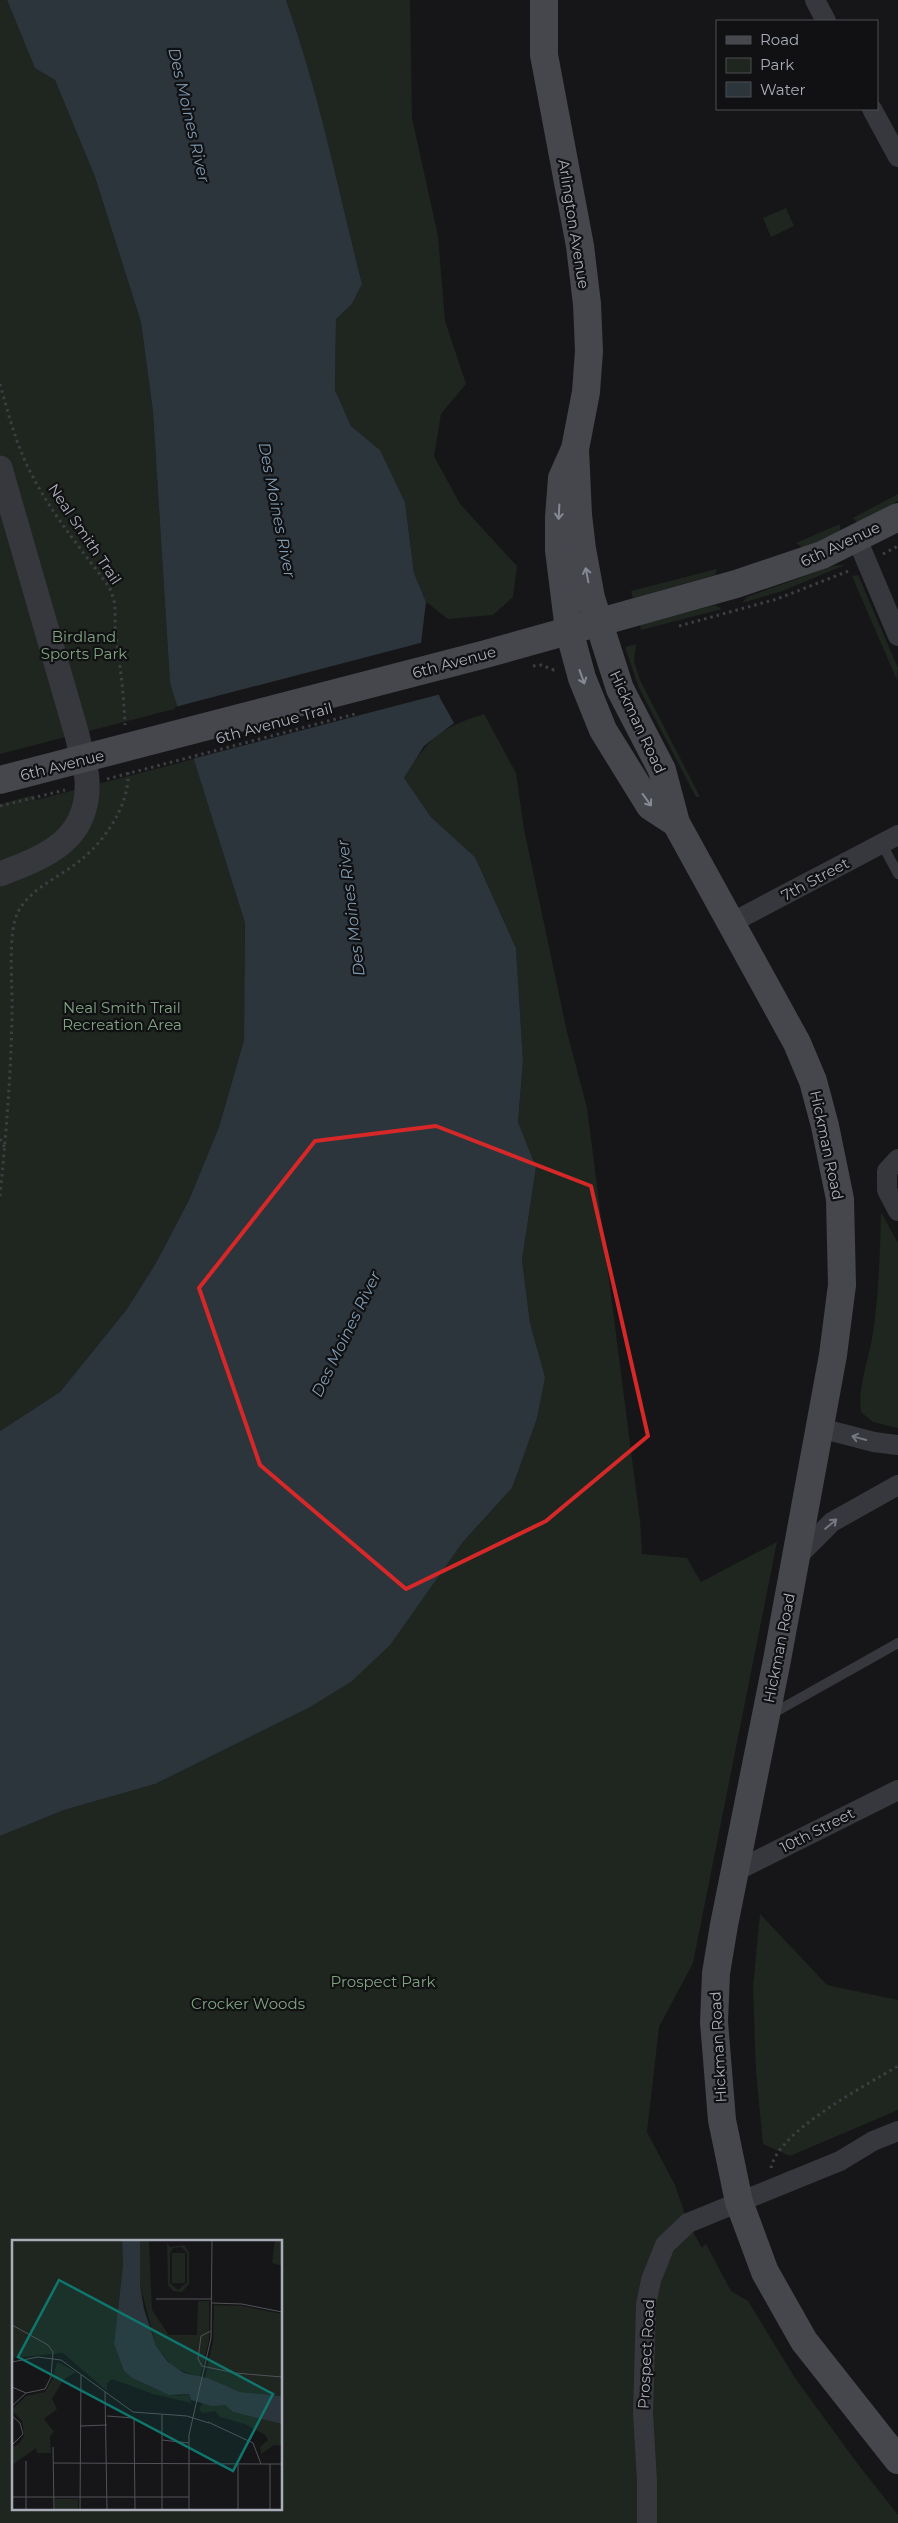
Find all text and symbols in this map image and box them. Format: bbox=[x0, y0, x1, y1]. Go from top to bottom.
legend bbox=[716, 20, 878, 110]
text: Road bbox=[760, 30, 799, 49]
water label: Des Moines River bbox=[164, 46, 214, 185]
text: Park bbox=[760, 55, 794, 74]
text: Water bbox=[760, 80, 806, 99]
street label: Arlington Avenue bbox=[554, 158, 594, 290]
water label: Des Moines River bbox=[255, 441, 300, 580]
street label: Neal Smith Trail bbox=[44, 480, 126, 588]
one-way arrow bbox=[555, 504, 564, 520]
street label: 6th Avenue bbox=[797, 517, 883, 571]
one-way arrow bbox=[581, 567, 591, 583]
park label: Birdland Sports Park bbox=[41, 627, 127, 663]
street label: 6th Avenue bbox=[410, 642, 498, 682]
street label: Hickman Road bbox=[606, 667, 670, 777]
one-way arrow bbox=[578, 669, 587, 684]
street label: 6th Avenue Trail bbox=[213, 698, 335, 748]
street label: 6th Avenue bbox=[18, 745, 106, 785]
one-way arrow bbox=[642, 793, 652, 807]
water label: Des Moines River bbox=[333, 838, 369, 977]
street label: 7th Street bbox=[778, 853, 852, 905]
park label: Neal Smith Trail Recreation Area bbox=[62, 998, 182, 1034]
street label: Hickman Road bbox=[806, 1089, 848, 1201]
water label: Des Moines River bbox=[307, 1268, 385, 1400]
one-way arrow bbox=[851, 1433, 867, 1443]
one-way arrow bbox=[824, 1519, 837, 1530]
street label: Hickman Road bbox=[759, 1591, 799, 1705]
street label: 10th Street bbox=[777, 1803, 857, 1857]
park label: Prospect Park bbox=[330, 1972, 436, 1991]
street label: Hickman Road bbox=[706, 1991, 730, 2103]
park label: Crocker Woods bbox=[191, 1994, 305, 2013]
inset map bbox=[12, 2240, 282, 2510]
street label: Prospect Road bbox=[634, 2299, 658, 2409]

